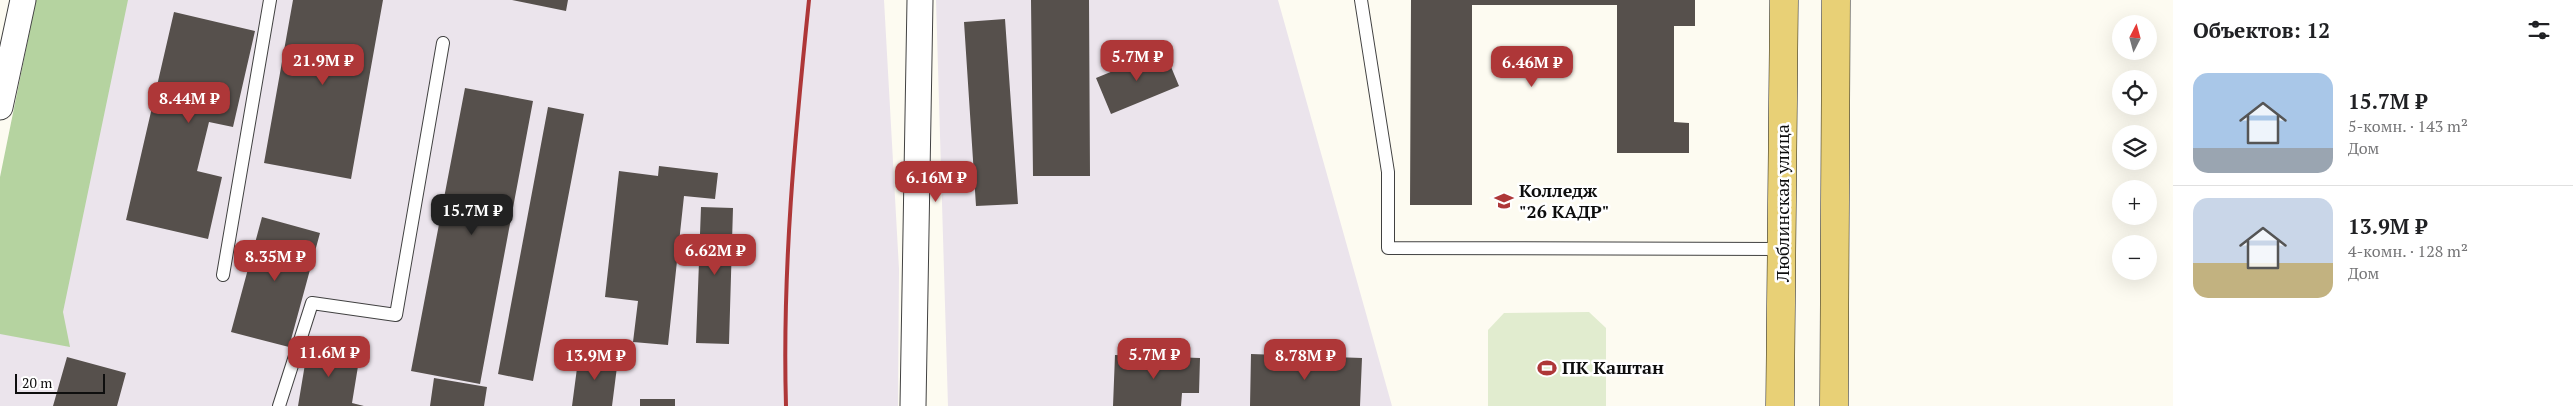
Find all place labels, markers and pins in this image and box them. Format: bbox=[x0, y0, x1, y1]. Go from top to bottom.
pin: 5.7M ₽ bbox=[1096, 39, 1178, 82]
pin: 21.9M ₽ bbox=[277, 44, 369, 86]
pin: 6.46M ₽ bbox=[1486, 46, 1578, 88]
pin: 8.44M ₽ bbox=[143, 82, 235, 124]
pin: 6.16M ₽ bbox=[890, 160, 982, 203]
place label: Колледж "26 КАДР" bbox=[1519, 178, 1609, 223]
school or university icon: Колледж "26 КАДР" bbox=[1493, 190, 1515, 212]
pin: 15.7M ₽ bbox=[426, 194, 518, 236]
pin: 6.62M ₽ bbox=[669, 234, 761, 276]
pin: 8.35M ₽ bbox=[229, 240, 321, 282]
pin: 11.6M ₽ bbox=[283, 336, 375, 378]
pin: 13.9M ₽ bbox=[549, 338, 641, 381]
pin: 5.7M ₽ bbox=[1113, 338, 1195, 380]
pin: 8.78M ₽ bbox=[1259, 338, 1351, 381]
place label: ПК Каштан bbox=[1562, 355, 1664, 379]
sports icon: ПК Каштан bbox=[1536, 357, 1558, 379]

